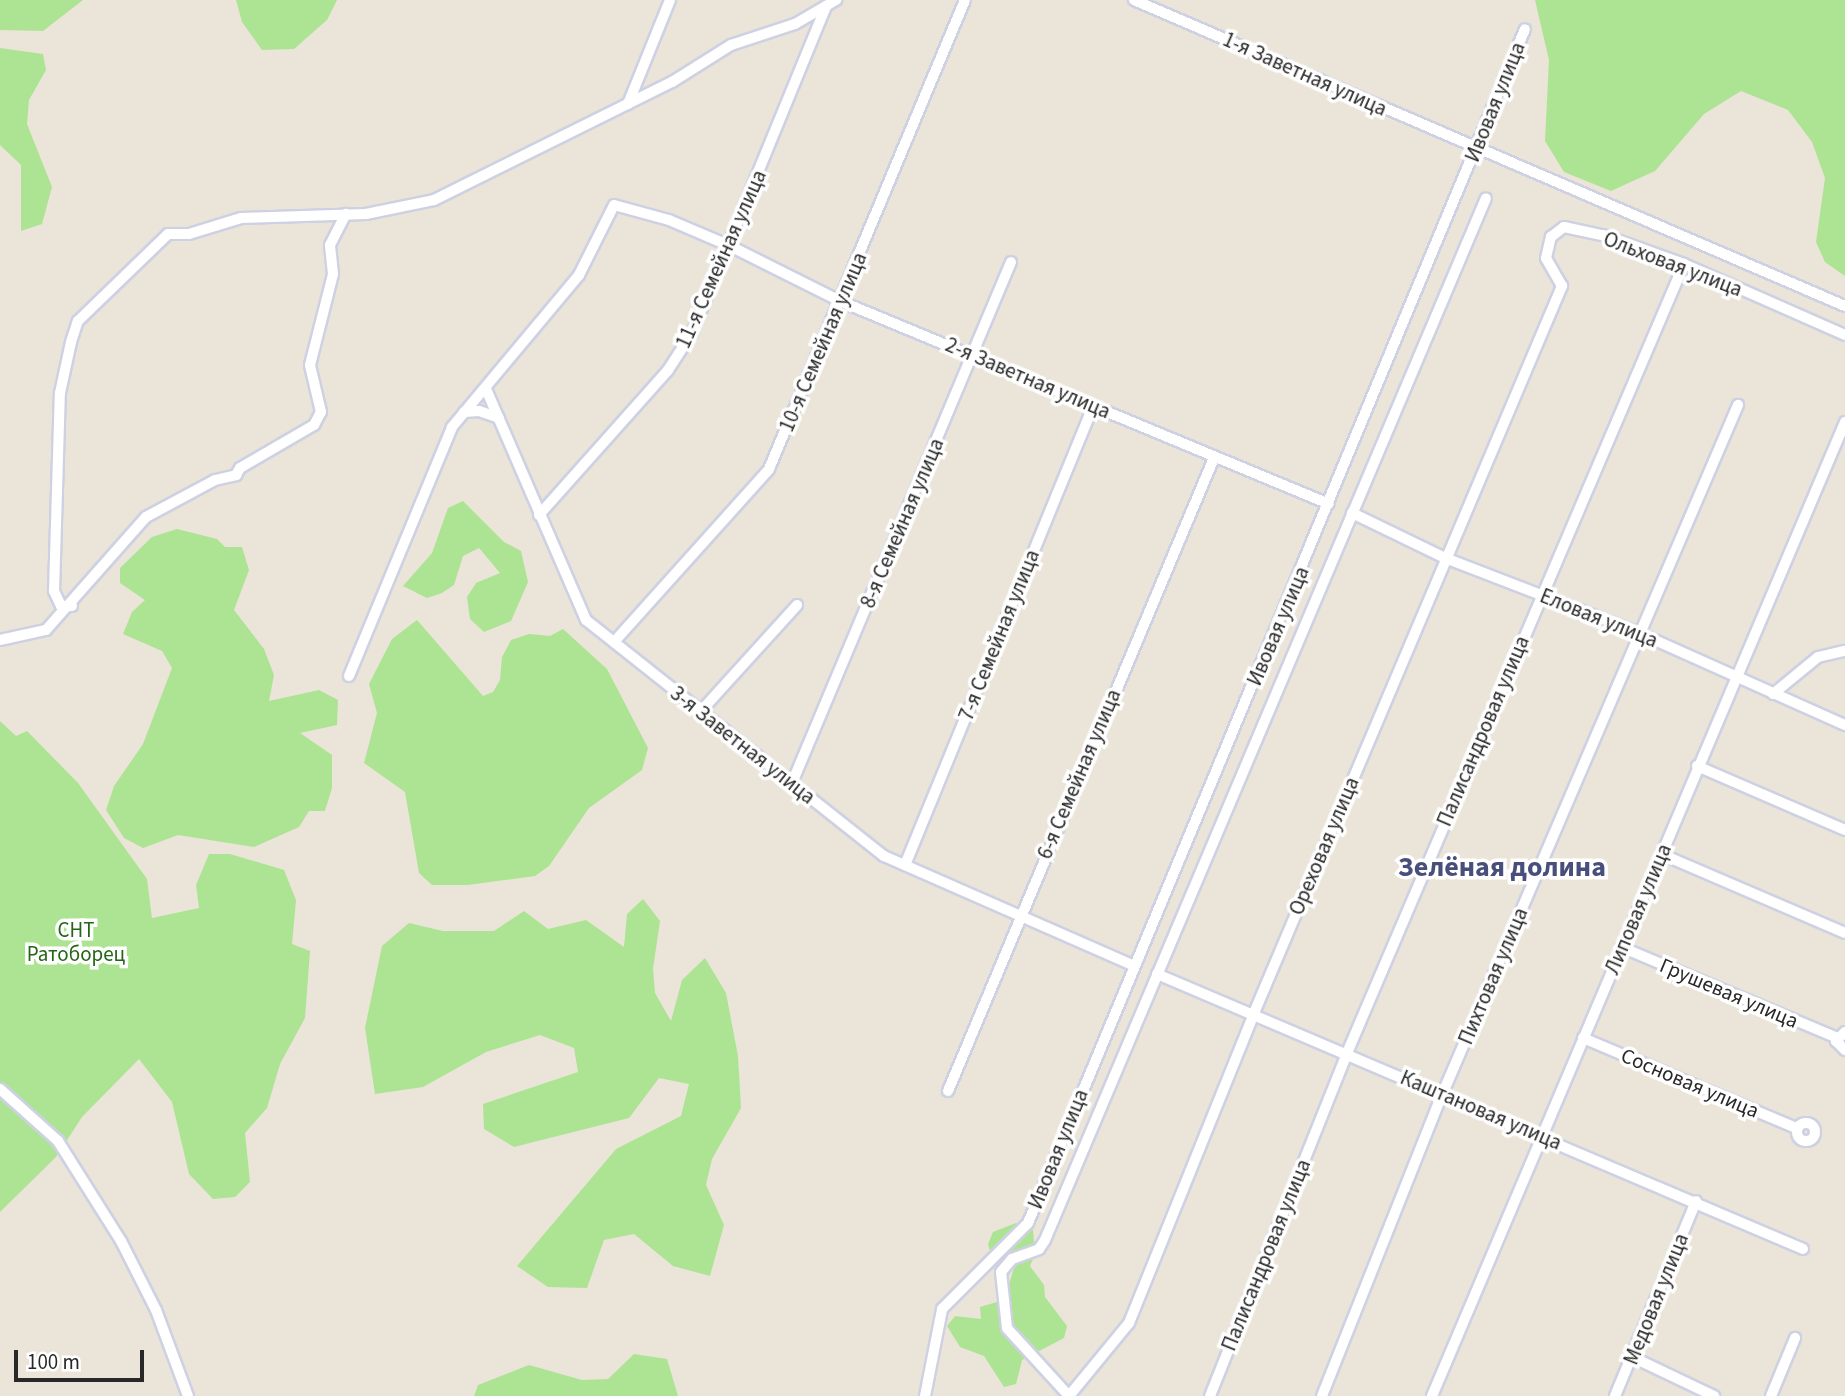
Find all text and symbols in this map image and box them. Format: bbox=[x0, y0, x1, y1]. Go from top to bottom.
street label: 1-я Заветная улица bbox=[1219, 27, 1391, 121]
street label: Ивовая улица bbox=[1459, 38, 1531, 166]
street label: 11-я Семейная улица bbox=[670, 166, 772, 352]
street label: Ольховая улица bbox=[1600, 226, 1746, 302]
street label: 10-я Семейная улица bbox=[774, 248, 872, 436]
street label: 2-я Заветная улица bbox=[942, 332, 1114, 424]
street label: 8-я Семейная улица bbox=[855, 434, 949, 612]
street label: 7-я Семейная улица bbox=[953, 546, 1045, 724]
street label: Ивовая улица bbox=[1242, 563, 1314, 689]
street label: Еловая улица bbox=[1536, 583, 1662, 653]
street label: Палисандровая улица bbox=[1431, 632, 1535, 830]
street label: 3-я Заветная улица bbox=[666, 681, 820, 809]
street label: 6-я Семейная улица bbox=[1032, 685, 1126, 863]
street label: Ореховая улица bbox=[1284, 773, 1364, 919]
street label: Липовая улица bbox=[1599, 840, 1677, 978]
district label: Зелёная долина bbox=[1398, 850, 1606, 884]
street label: Пихтовая улица bbox=[1453, 904, 1533, 1048]
park label: СНТ Ратоборец bbox=[27, 917, 125, 967]
street label: Грушевая улица bbox=[1656, 952, 1802, 1034]
street label: Сосновая улица bbox=[1617, 1043, 1763, 1123]
street label: Каштановая улица bbox=[1397, 1065, 1565, 1155]
street label: Ивовая улица bbox=[1022, 1085, 1094, 1213]
street label: Палисандровая улица bbox=[1216, 1155, 1316, 1355]
street label: Медовая улица bbox=[1618, 1230, 1694, 1368]
scale bar bbox=[18, 1336, 147, 1380]
text: 100 m bbox=[27, 1347, 80, 1377]

